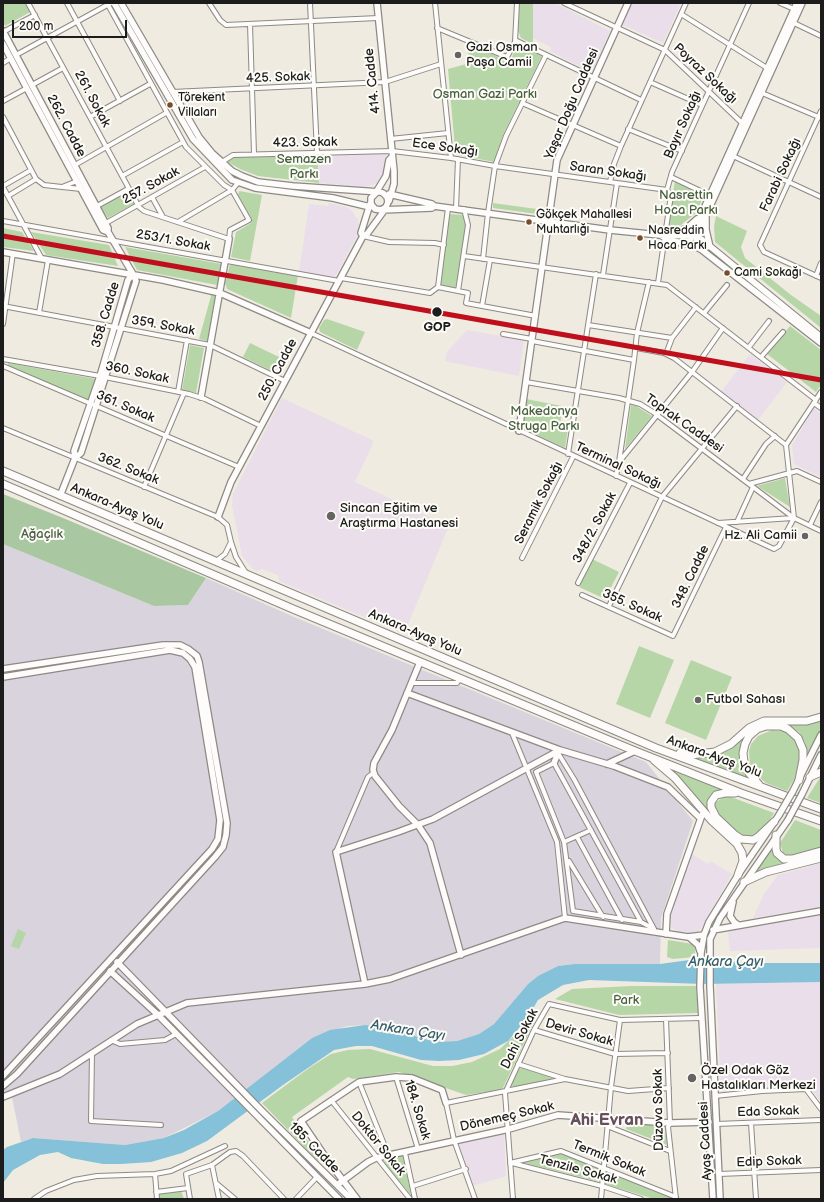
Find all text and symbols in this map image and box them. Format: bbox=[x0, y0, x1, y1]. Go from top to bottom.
scale bar bbox=[14, 12, 129, 38]
text: 200 m bbox=[19, 19, 53, 34]
place label: Gazi Osman Paşa Camii bbox=[466, 40, 538, 71]
street label: Poyraz Sokağı bbox=[670, 40, 740, 108]
street label: Yaşar Doğu Caddesi bbox=[541, 46, 603, 162]
street label: 414. Cadde bbox=[362, 47, 384, 115]
marker: Gazi Osman Paşa Camii bbox=[453, 50, 463, 60]
street label: 261. Sokak bbox=[71, 68, 113, 130]
street label: 425. Sokak bbox=[246, 69, 310, 87]
park label: Osman Gazi Parkı bbox=[433, 87, 537, 103]
street label: Bayır Sokağı bbox=[661, 89, 705, 161]
place label: Törekent Villaları bbox=[178, 91, 225, 119]
street label: 262. Cadde bbox=[43, 92, 89, 160]
marker: Törekent Villaları bbox=[165, 100, 175, 110]
street label: 423. Sokak bbox=[273, 135, 337, 151]
street label: Ece Sokağı bbox=[411, 136, 479, 160]
street label: Farabi Sokağı bbox=[757, 136, 805, 214]
park label: Semazen Parkı bbox=[277, 152, 331, 183]
street label: Saran Sokağı bbox=[569, 159, 647, 185]
street label: 257. Sokak bbox=[120, 164, 182, 208]
park label: Nasrettin Hoca Parkı bbox=[654, 188, 718, 219]
place label: Gökçek Mahallesi Muhtarlığı bbox=[536, 208, 632, 236]
marker: Gökçek Mahallesi Muhtarlığı bbox=[524, 217, 534, 227]
place label: Nasreddin Hoca Parkı bbox=[648, 224, 707, 252]
street label: 253/1. Sokak bbox=[135, 227, 211, 255]
marker: Nasreddin Hoca Parkı bbox=[635, 233, 645, 243]
place label: Cami Sokağı bbox=[734, 266, 802, 280]
marker: Cami Sokağı bbox=[722, 268, 732, 278]
street label: 358. Cadde bbox=[89, 280, 123, 350]
marker: GOP bbox=[430, 305, 444, 319]
street label: 359. Sokak bbox=[130, 313, 196, 339]
place label: GOP bbox=[423, 320, 451, 336]
street label: 250. Cadde bbox=[255, 336, 301, 404]
street label: 360. Sokak bbox=[104, 359, 170, 387]
street label: 361. Sokak bbox=[93, 388, 157, 426]
street label: Toprak Caddesi bbox=[642, 391, 726, 457]
park label: Makedonya Struga Parkı bbox=[508, 404, 580, 435]
street label: Terminal Sokağı bbox=[573, 439, 663, 493]
street label: 362. Sokak bbox=[95, 450, 161, 488]
street label: Seramik Sokağı bbox=[512, 459, 566, 547]
street label: Ankara-Ayaş Yolu bbox=[68, 480, 166, 534]
street label: 348/2. Sokak bbox=[570, 490, 620, 566]
place label: Sincan Eğitim ve Araştırma Hastanesi bbox=[340, 501, 458, 532]
marker: Sincan Eğitim ve Araştırma Hastanesi bbox=[325, 510, 337, 522]
park label: Ağaçlık bbox=[21, 527, 63, 543]
place label: Hz. Ali Camii bbox=[724, 528, 797, 544]
marker: Hz. Ali Camii bbox=[800, 531, 810, 541]
street label: 348. Cadde bbox=[669, 543, 713, 611]
street label: 355. Sokak bbox=[600, 586, 664, 626]
street label: Ankara-Ayaş Yolu bbox=[366, 606, 464, 660]
place label: Futbol Sahası bbox=[706, 692, 785, 708]
marker: Futbol Sahası bbox=[693, 695, 703, 705]
street label: Ankara-Ayaş Yolu bbox=[664, 733, 764, 781]
water label: Ankara Çayı bbox=[689, 954, 763, 970]
park label: Park bbox=[613, 993, 639, 1009]
street label: Dahi Sokak bbox=[498, 1006, 542, 1072]
street label: Devir Sokak bbox=[543, 1016, 615, 1050]
water label: Ankara Çayı bbox=[370, 1017, 446, 1045]
place label: Özel Odak Göz Hastalıkları Merkezi bbox=[701, 1063, 816, 1094]
street label: Düzova Sokak bbox=[650, 1069, 668, 1151]
marker: Özel Odak Göz Hastalıkları Merkezi bbox=[686, 1072, 698, 1084]
street label: 184. Sokak bbox=[401, 1078, 433, 1142]
street label: Dönemeç Sokak bbox=[459, 1099, 555, 1135]
street label: Ayaş Caddesi bbox=[696, 1101, 716, 1181]
street label: Eda Sokak bbox=[737, 1103, 799, 1121]
street label: Doktor Sokak bbox=[347, 1109, 409, 1179]
district label: Ahi Evran bbox=[570, 1111, 644, 1131]
street label: 185. Cadde bbox=[285, 1119, 343, 1177]
street label: Termik Sokak bbox=[570, 1137, 648, 1181]
street label: Tenzile Sokak bbox=[537, 1152, 619, 1188]
street label: Edip Sokak bbox=[736, 1153, 802, 1171]

